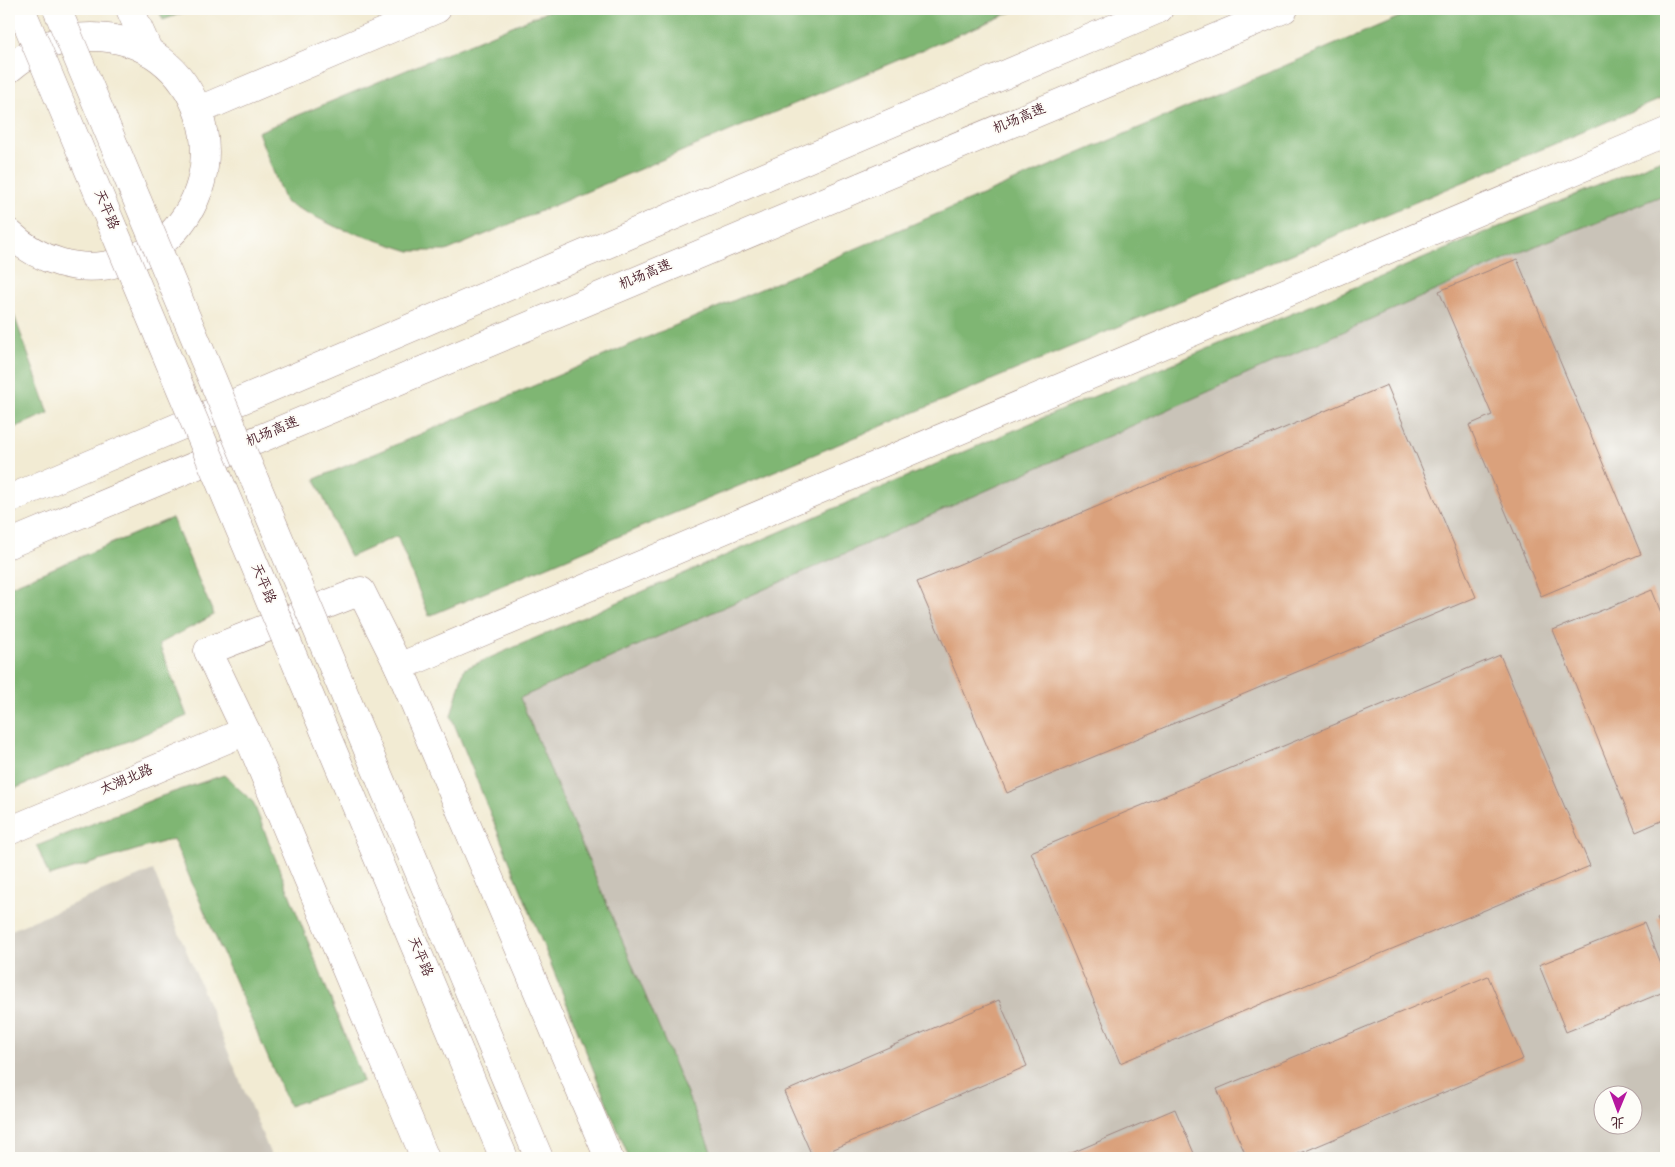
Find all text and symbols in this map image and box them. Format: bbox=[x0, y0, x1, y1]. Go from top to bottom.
street label: 机场高速 bbox=[991, 100, 1049, 139]
street label: 天平路 bbox=[89, 187, 122, 233]
street label: 机场高速 bbox=[617, 256, 675, 295]
street label: 机场高速 bbox=[244, 413, 302, 452]
street label: 天平路 bbox=[246, 561, 279, 607]
street label: 太湖北路 bbox=[98, 761, 156, 800]
street label: 天平路 bbox=[403, 934, 436, 980]
north arrow bbox=[1592, 1084, 1642, 1134]
text: 北 bbox=[1611, 1112, 1625, 1129]

